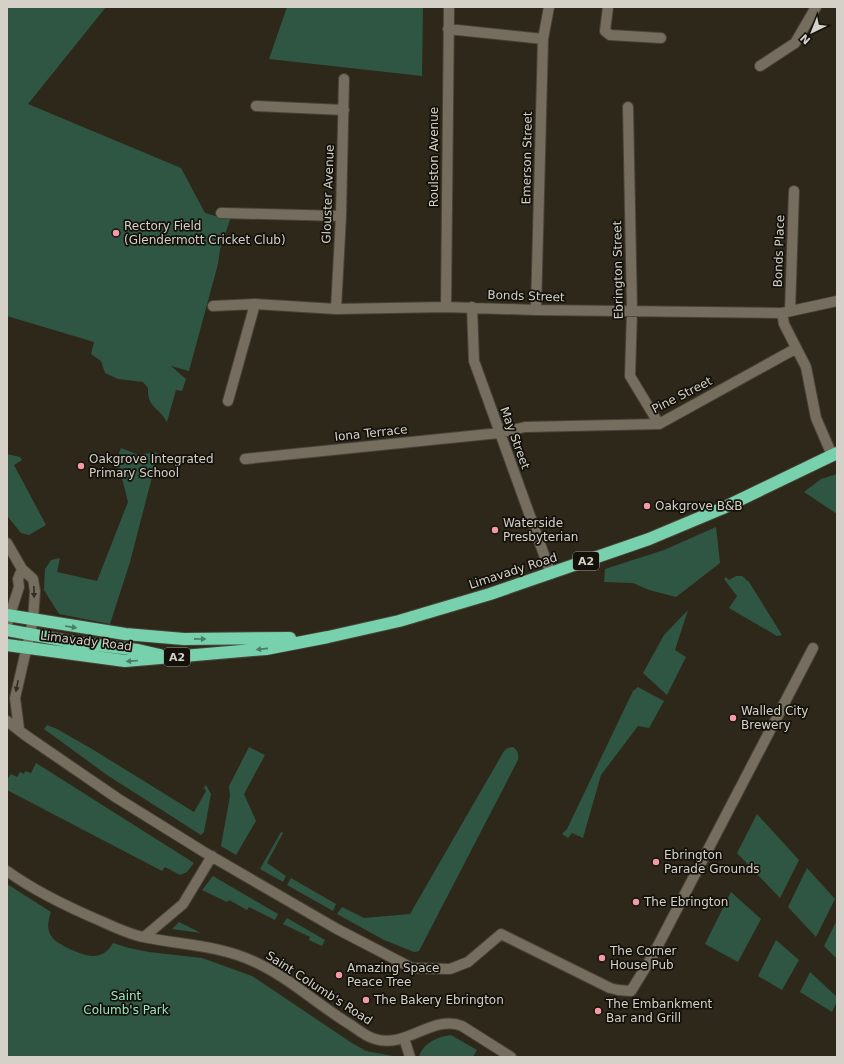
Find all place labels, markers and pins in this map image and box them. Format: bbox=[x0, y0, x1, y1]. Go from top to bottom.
place label: Rectory Field (Glendermott Cricket Club) bbox=[124, 219, 286, 247]
marker: Rectory Field (Glendermott Cricket Club) bbox=[111, 228, 121, 238]
place label: Oakgrove Integrated Primary School bbox=[89, 452, 214, 480]
marker: Oakgrove Integrated Primary School bbox=[76, 461, 86, 471]
place label: Oakgrove B&B bbox=[655, 499, 743, 513]
marker: Oakgrove B&B bbox=[642, 501, 652, 511]
place label: Waterside Presbyterian bbox=[503, 516, 578, 544]
marker: Waterside Presbyterian bbox=[490, 525, 500, 535]
place label: Walled City Brewery bbox=[741, 704, 808, 732]
marker: Walled City Brewery bbox=[728, 713, 738, 723]
place label: Ebrington Parade Grounds bbox=[664, 848, 760, 876]
marker: Ebrington Parade Grounds bbox=[651, 857, 661, 867]
place label: The Ebrington bbox=[643, 895, 728, 909]
marker: The Ebrington bbox=[631, 897, 641, 907]
place label: The Corner House Pub bbox=[609, 944, 677, 972]
marker: The Corner House Pub bbox=[597, 953, 607, 963]
place label: Amazing Space Peace Tree bbox=[347, 961, 440, 989]
marker: Amazing Space Peace Tree bbox=[334, 970, 344, 980]
place label: The Bakery Ebrington bbox=[373, 993, 504, 1007]
marker: The Bakery Ebrington bbox=[361, 995, 371, 1005]
place label: The Embankment Bar and Grill bbox=[605, 997, 713, 1025]
marker: The Embankment Bar and Grill bbox=[593, 1006, 603, 1016]

